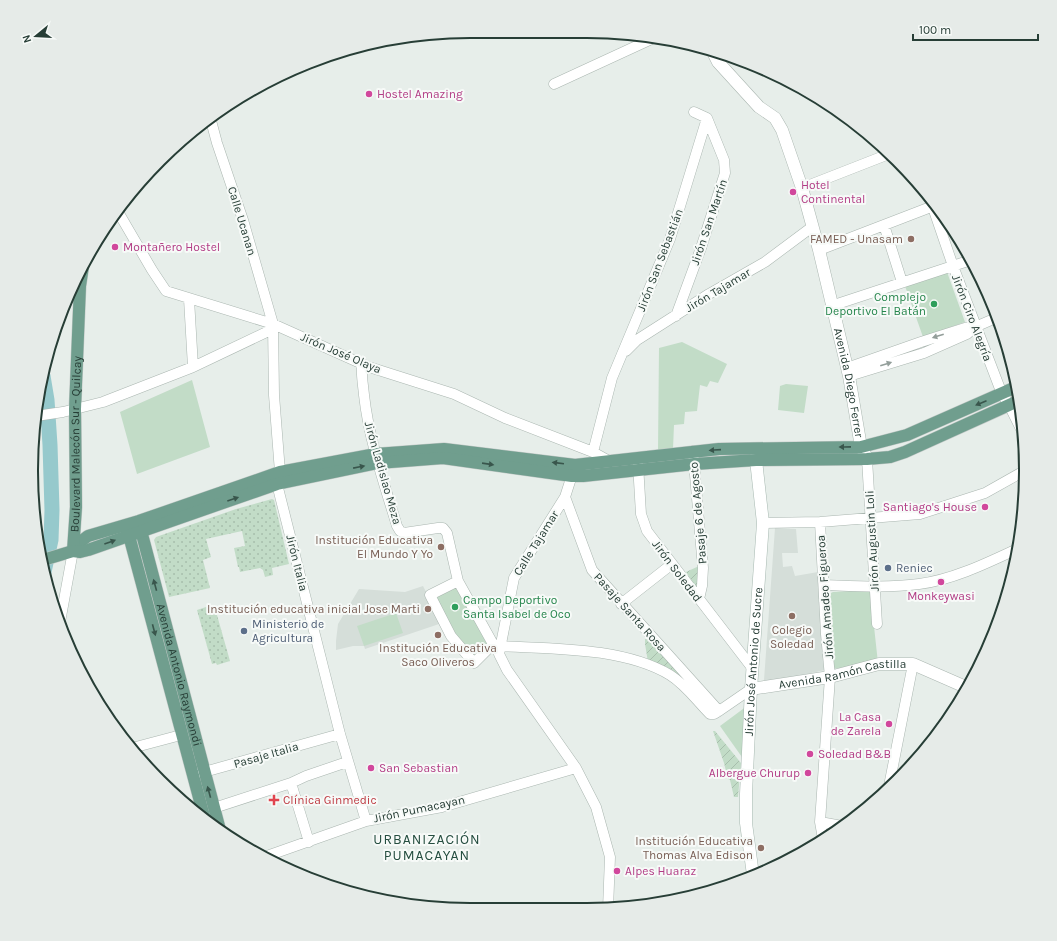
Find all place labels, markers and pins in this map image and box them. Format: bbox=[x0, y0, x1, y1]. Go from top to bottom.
place label: Hostel Amazing bbox=[377, 87, 463, 101]
marker: Hostel Amazing bbox=[364, 89, 374, 99]
place label: Hotel Continental bbox=[801, 178, 865, 206]
marker: Hotel Continental bbox=[788, 187, 798, 197]
place label: FAMED - Unasam bbox=[810, 232, 903, 246]
marker: FAMED - Unasam bbox=[906, 234, 916, 244]
place label: Montañero Hostel bbox=[123, 240, 220, 254]
marker: Montañero Hostel bbox=[110, 242, 120, 252]
place label: Complejo Deportivo El Batán bbox=[825, 290, 926, 318]
marker: Complejo Deportivo El Batán bbox=[929, 299, 939, 309]
place label: Santiago's House bbox=[883, 500, 977, 514]
marker: Santiago's House bbox=[980, 502, 990, 512]
place label: Institución Educativa El Mundo Y Yo bbox=[315, 533, 433, 561]
marker: Institución Educativa El Mundo Y Yo bbox=[436, 542, 446, 552]
place label: Reniec bbox=[896, 561, 933, 575]
marker: Reniec bbox=[883, 563, 893, 573]
marker: Monkeywasi bbox=[936, 577, 946, 587]
place label: Monkeywasi bbox=[907, 589, 975, 603]
place label: Campo Deportivo Santa Isabel de Oco bbox=[463, 593, 570, 621]
place label: Institución educativa inicial Jose Marti bbox=[207, 602, 420, 616]
marker: Campo Deportivo Santa Isabel de Oco bbox=[450, 602, 460, 612]
marker: Institución educativa inicial Jose Marti bbox=[423, 604, 433, 614]
marker: Colegio Soledad bbox=[787, 611, 797, 621]
place label: Ministerio de Agricultura bbox=[252, 617, 324, 645]
place label: Colegio Soledad bbox=[770, 623, 814, 651]
marker: Ministerio de Agricultura bbox=[239, 626, 249, 636]
marker: Institución Educativa Saco Oliveros bbox=[433, 630, 443, 640]
place label: Institución Educativa Saco Oliveros bbox=[379, 641, 497, 669]
place label: La Casa de Zarela bbox=[831, 710, 881, 738]
marker: La Casa de Zarela bbox=[884, 719, 894, 729]
place label: Soledad B&B bbox=[818, 747, 891, 761]
marker: Soledad B&B bbox=[805, 749, 815, 759]
place label: San Sebastian bbox=[379, 761, 458, 775]
marker: San Sebastian bbox=[366, 763, 376, 773]
place label: Albergue Churup bbox=[709, 766, 800, 780]
marker: Albergue Churup bbox=[803, 768, 813, 778]
place label: Clínica Ginmedic bbox=[283, 793, 377, 807]
marker: Clínica Ginmedic bbox=[268, 794, 280, 806]
place label: Institución Educativa Thomas Alva Edison bbox=[635, 834, 753, 862]
marker: Institución Educativa Thomas Alva Edison bbox=[756, 843, 766, 853]
place label: Alpes Huaraz bbox=[625, 864, 696, 878]
marker: Alpes Huaraz bbox=[612, 866, 622, 876]

